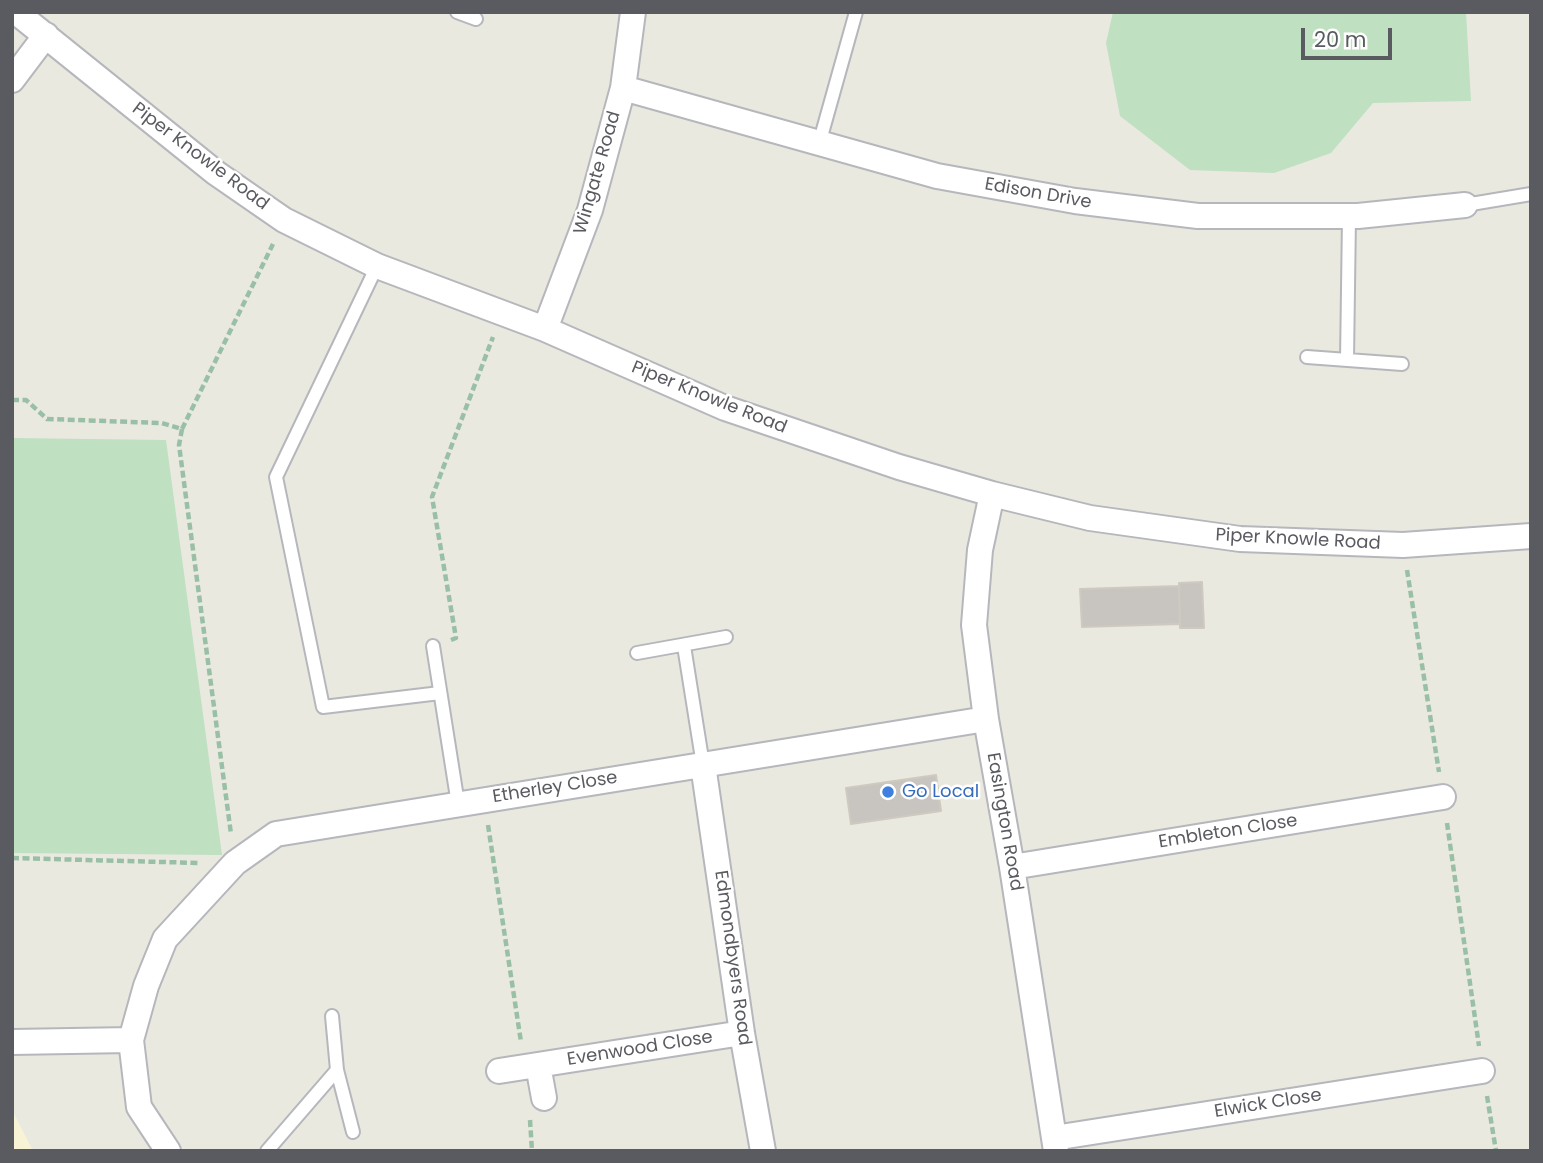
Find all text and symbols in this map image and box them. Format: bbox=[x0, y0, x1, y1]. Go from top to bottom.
scale bar bbox=[1305, 14, 1396, 58]
text: 20 m bbox=[1314, 25, 1367, 54]
street label: Piper Knowle Road bbox=[127, 99, 273, 215]
street label: Wingate Road bbox=[570, 109, 626, 237]
street label: Edison Drive bbox=[983, 174, 1093, 214]
street label: Piper Knowle Road bbox=[628, 357, 790, 439]
street label: Piper Knowle Road bbox=[1215, 525, 1381, 555]
street label: Easington Road bbox=[981, 751, 1027, 893]
street label: Etherley Close bbox=[491, 767, 619, 809]
place label: Go Local bbox=[902, 781, 979, 803]
marker: Go Local bbox=[880, 784, 896, 800]
street label: Embleton Close bbox=[1157, 810, 1299, 854]
street label: Edmondbyers Road bbox=[709, 869, 755, 1047]
street label: Evenwood Close bbox=[566, 1027, 714, 1071]
street label: Elwick Close bbox=[1213, 1085, 1323, 1123]

